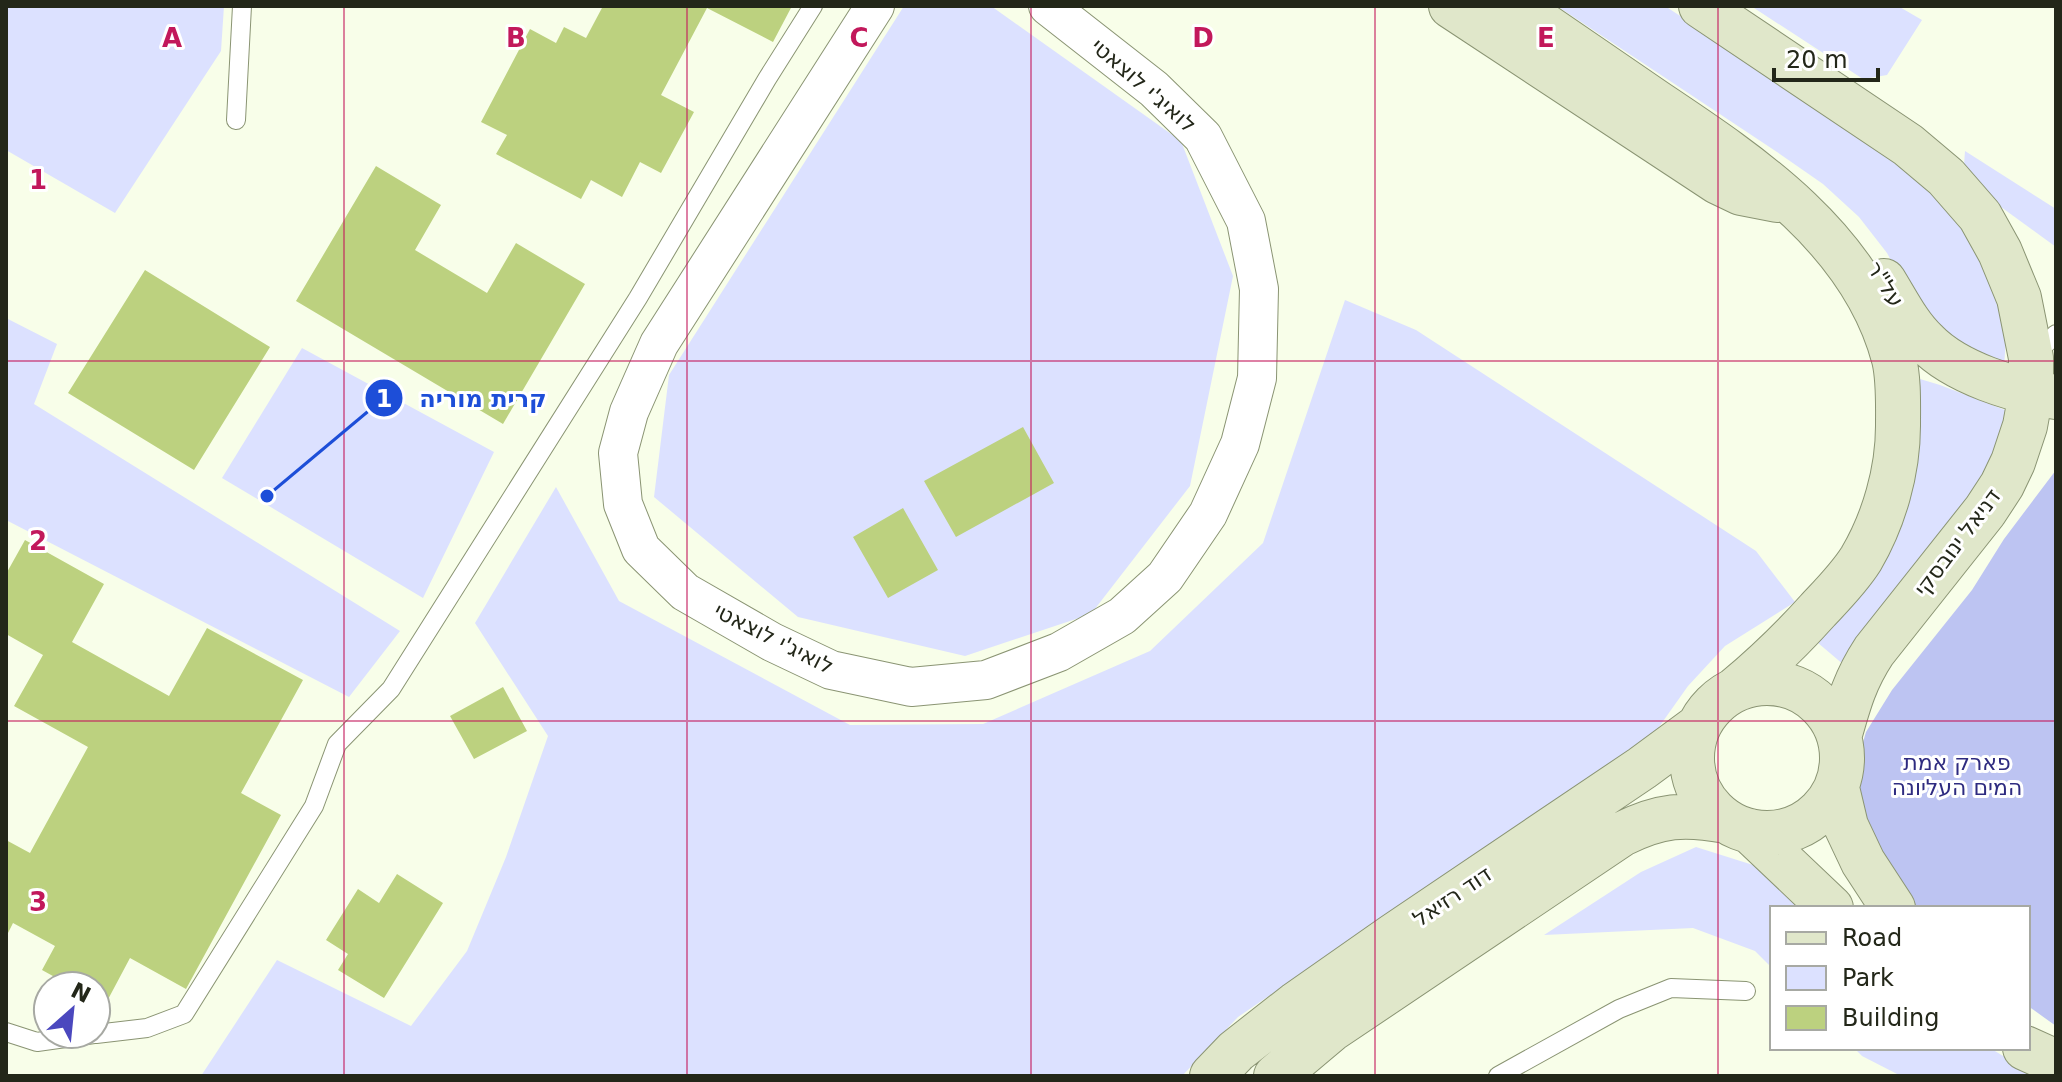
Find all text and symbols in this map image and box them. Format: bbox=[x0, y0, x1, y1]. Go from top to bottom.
text: A bbox=[162, 23, 182, 53]
text: B bbox=[506, 23, 526, 53]
text: C bbox=[849, 23, 869, 53]
text: D bbox=[1192, 23, 1214, 53]
text: E bbox=[1537, 23, 1555, 53]
scale bar bbox=[1774, 32, 1878, 82]
street label: לואיג'י לוצאטי bbox=[1086, 33, 1201, 138]
text: 20 m bbox=[1786, 46, 1848, 74]
text: 1 bbox=[29, 165, 47, 195]
street label: על"ר bbox=[1862, 257, 1909, 312]
callout: קרית מוריה bbox=[364, 374, 563, 422]
text: 1 bbox=[376, 385, 392, 413]
text: קרית מוריה bbox=[419, 385, 547, 413]
street label: דניאל ינובסקי bbox=[1909, 484, 2006, 601]
text: 2 bbox=[29, 526, 47, 556]
street label: לואיג'י לוצאטי bbox=[710, 598, 838, 679]
park label: פארק אמת המים העליונה bbox=[1892, 750, 2022, 800]
street label: דוד רזיאל bbox=[1408, 861, 1496, 932]
text: 3 bbox=[29, 887, 47, 917]
legend bbox=[1770, 906, 2030, 1050]
text: Road bbox=[1842, 924, 1902, 952]
text: Park bbox=[1842, 964, 1894, 992]
north arrow bbox=[32, 970, 112, 1050]
text: N bbox=[67, 977, 95, 1008]
text: Building bbox=[1842, 1004, 1939, 1032]

